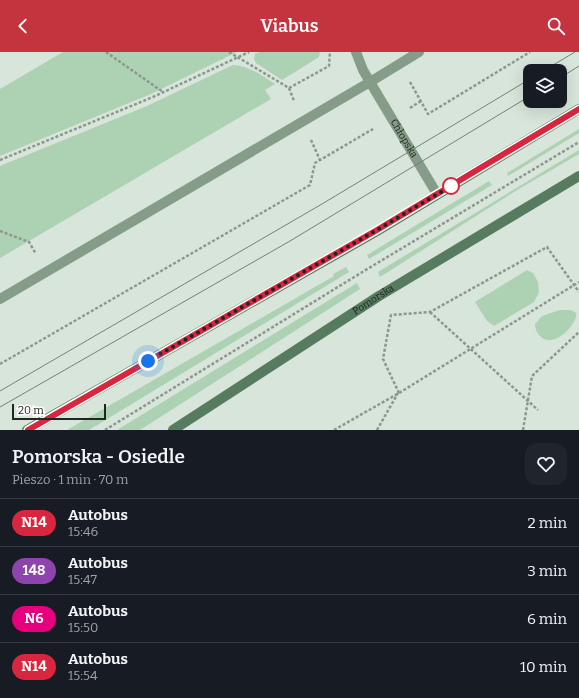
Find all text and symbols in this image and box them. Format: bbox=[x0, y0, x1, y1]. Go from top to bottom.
icon: back bbox=[12, 15, 34, 37]
text: Viabus bbox=[261, 15, 319, 37]
icon: search bbox=[545, 15, 567, 37]
map controls bbox=[523, 64, 567, 108]
button: layers bbox=[523, 64, 567, 108]
street label: Chłopska bbox=[388, 117, 420, 160]
unlabelled marker bbox=[442, 177, 460, 195]
street label: Pomorska bbox=[350, 282, 397, 317]
your location bbox=[138, 351, 158, 371]
scale bar bbox=[12, 402, 106, 421]
text: 20 m bbox=[18, 404, 44, 417]
button: heart bbox=[525, 443, 567, 485]
text: Pomorska - Osiedle bbox=[12, 445, 185, 468]
text: Pieszo · 1 min · 70 m bbox=[12, 472, 128, 487]
text: Autobus bbox=[68, 506, 128, 524]
text: N14 bbox=[21, 514, 47, 531]
text: 2 min bbox=[528, 514, 567, 532]
text: 15:46 bbox=[68, 524, 98, 539]
text: Autobus bbox=[68, 554, 128, 572]
text: 148 bbox=[22, 562, 46, 579]
text: 3 min bbox=[527, 562, 567, 580]
text: 15:47 bbox=[68, 572, 97, 587]
text: Autobus bbox=[68, 602, 128, 620]
text: N6 bbox=[24, 610, 44, 627]
text: 6 min bbox=[527, 610, 567, 628]
text: 15:50 bbox=[68, 620, 98, 635]
text: Autobus bbox=[68, 650, 128, 668]
text: N14 bbox=[21, 658, 47, 675]
text: 10 min bbox=[520, 658, 567, 676]
text: 15:54 bbox=[68, 668, 98, 683]

